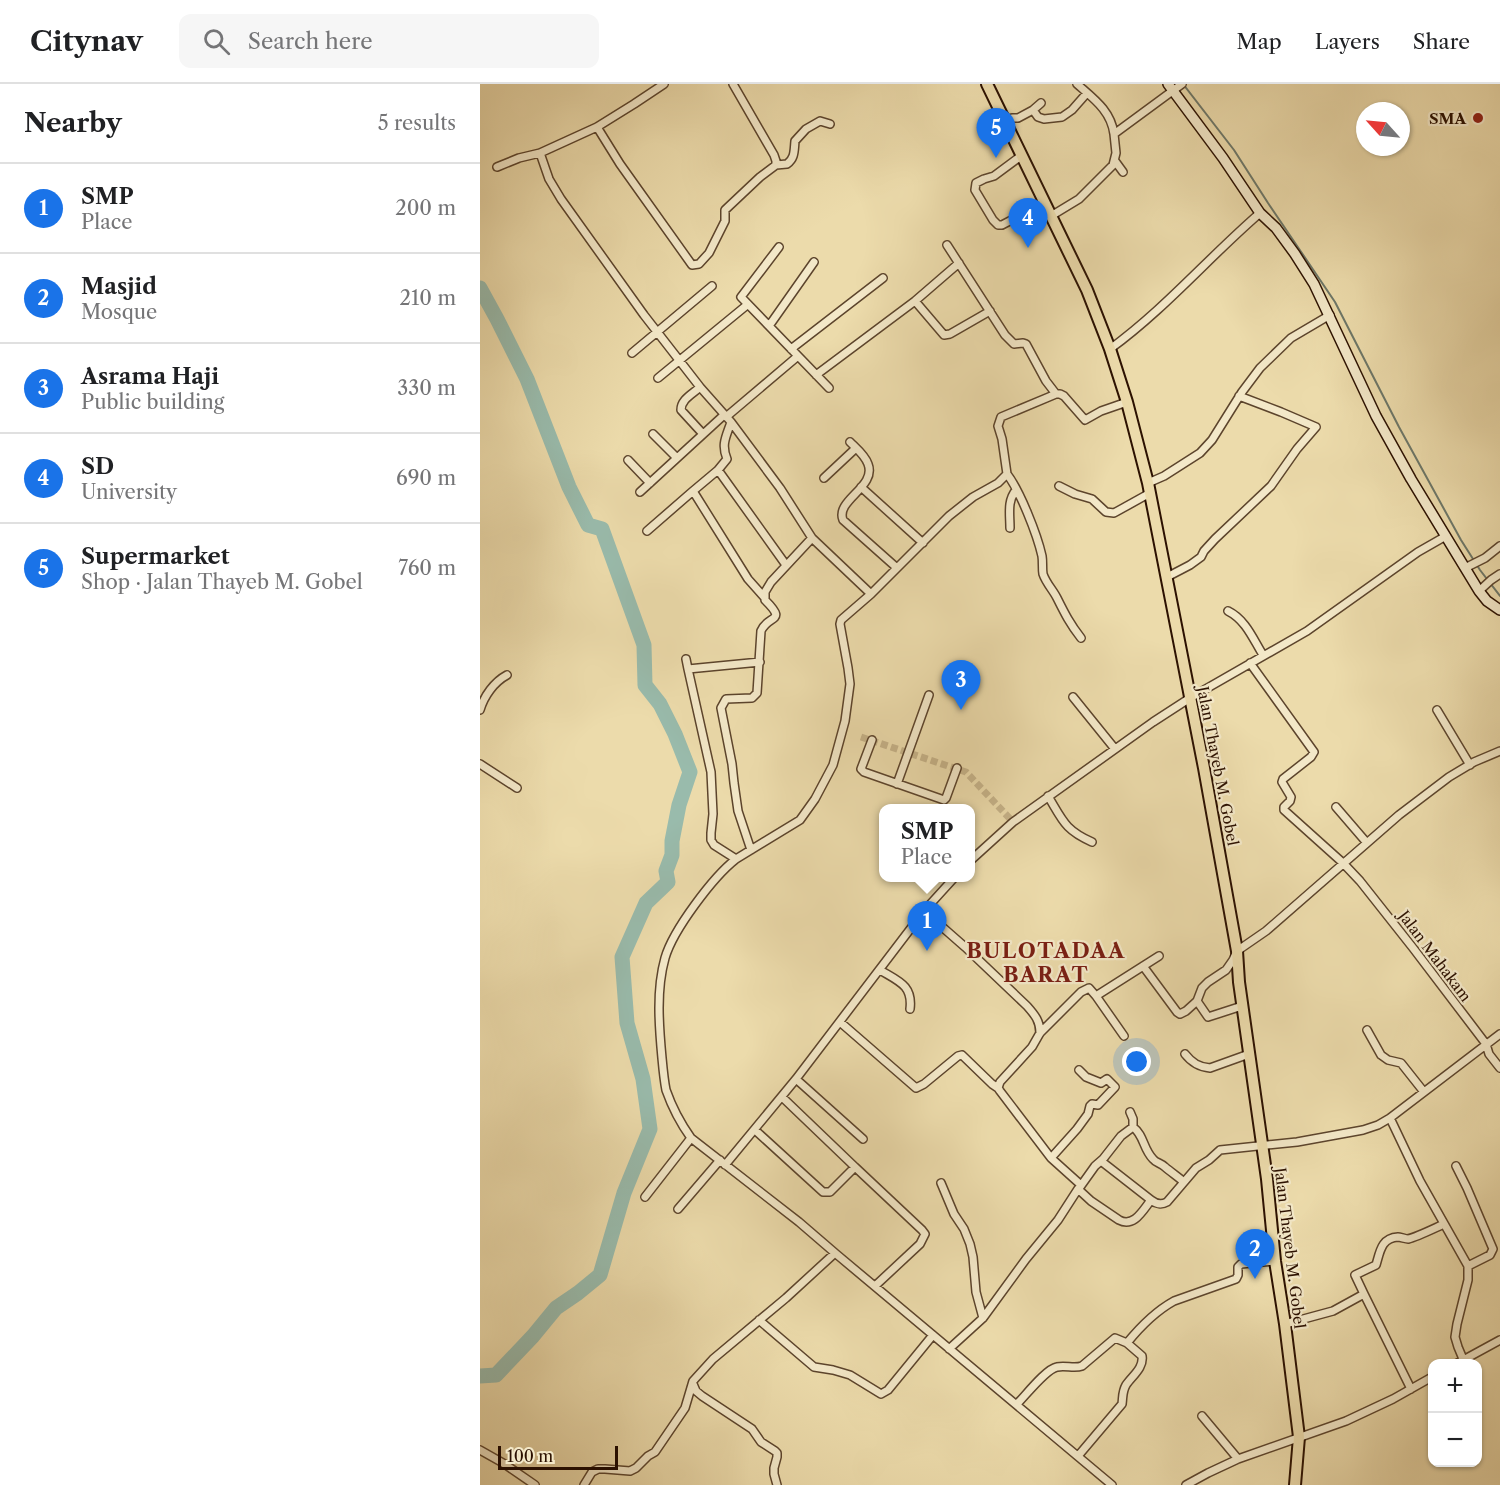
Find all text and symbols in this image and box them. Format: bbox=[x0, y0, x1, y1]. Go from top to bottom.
search box bbox=[179, 14, 599, 68]
text: Citynav bbox=[30, 24, 143, 58]
icon: search bbox=[200, 25, 233, 58]
text: Search here bbox=[248, 28, 372, 55]
text: Map bbox=[1237, 29, 1282, 54]
text: Layers bbox=[1315, 29, 1380, 54]
text: Share bbox=[1413, 29, 1470, 54]
north arrow bbox=[1356, 102, 1410, 156]
text: Nearby bbox=[24, 107, 122, 139]
pin: 5 bbox=[976, 109, 1016, 158]
place label: SMA bbox=[1429, 109, 1466, 128]
text: 5 results bbox=[378, 111, 456, 135]
marker: SMA bbox=[1471, 111, 1485, 125]
text: SMP bbox=[81, 183, 134, 210]
text: 1 bbox=[39, 196, 48, 220]
text: 200 m bbox=[395, 196, 456, 220]
pin: 4 bbox=[1008, 198, 1048, 248]
text: Place bbox=[81, 210, 132, 234]
text: Masjid bbox=[81, 273, 157, 300]
text: 2 bbox=[38, 286, 49, 310]
text: 210 m bbox=[399, 286, 456, 310]
text: Mosque bbox=[81, 300, 157, 324]
text: Asrama Haji bbox=[81, 363, 219, 390]
text: 3 bbox=[38, 376, 49, 400]
text: 330 m bbox=[397, 376, 456, 400]
text: Public building bbox=[81, 390, 224, 414]
text: SD bbox=[81, 453, 114, 480]
text: 4 bbox=[38, 466, 49, 490]
text: 690 m bbox=[396, 466, 456, 490]
text: University bbox=[81, 480, 177, 504]
text: Supermarket bbox=[81, 543, 230, 570]
text: 5 bbox=[38, 556, 49, 580]
text: 760 m bbox=[398, 556, 456, 580]
text: Shop · Jalan Thayeb M. Gobel bbox=[81, 570, 363, 594]
pin: 3 bbox=[942, 660, 980, 710]
street label: Jalan Thayeb M. Gobel bbox=[1193, 683, 1243, 848]
popup bbox=[879, 804, 975, 882]
text: SMP bbox=[901, 818, 953, 845]
text: Place bbox=[901, 845, 952, 869]
pin: 1 bbox=[908, 902, 946, 951]
street label: Jalan Mahakam bbox=[1393, 905, 1475, 1005]
district label: BULOTADAA BARAT bbox=[966, 938, 1126, 987]
your location bbox=[1122, 1047, 1151, 1076]
street label: Jalan Thayeb M. Gobel bbox=[1270, 1164, 1309, 1330]
pin: 2 bbox=[1236, 1230, 1274, 1279]
map controls bbox=[1428, 1359, 1482, 1467]
button: + bbox=[1428, 1359, 1482, 1413]
button: − bbox=[1428, 1413, 1482, 1467]
scale bar bbox=[498, 1443, 618, 1470]
text: 100 m bbox=[507, 1446, 553, 1466]

